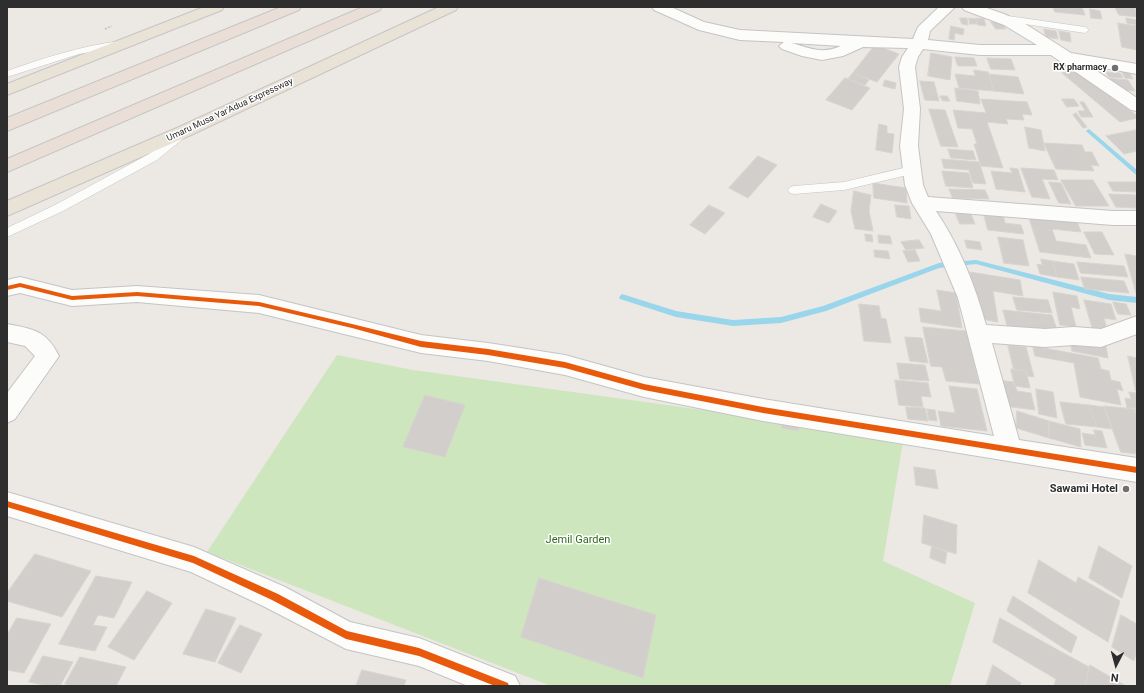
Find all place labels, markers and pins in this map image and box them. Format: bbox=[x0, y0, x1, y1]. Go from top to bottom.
place label: RX pharmacy bbox=[1053, 63, 1107, 73]
marker: RX pharmacy bbox=[1110, 63, 1120, 73]
place label: Sawami Hotel bbox=[1050, 482, 1118, 496]
marker: Sawami Hotel bbox=[1121, 484, 1131, 494]

